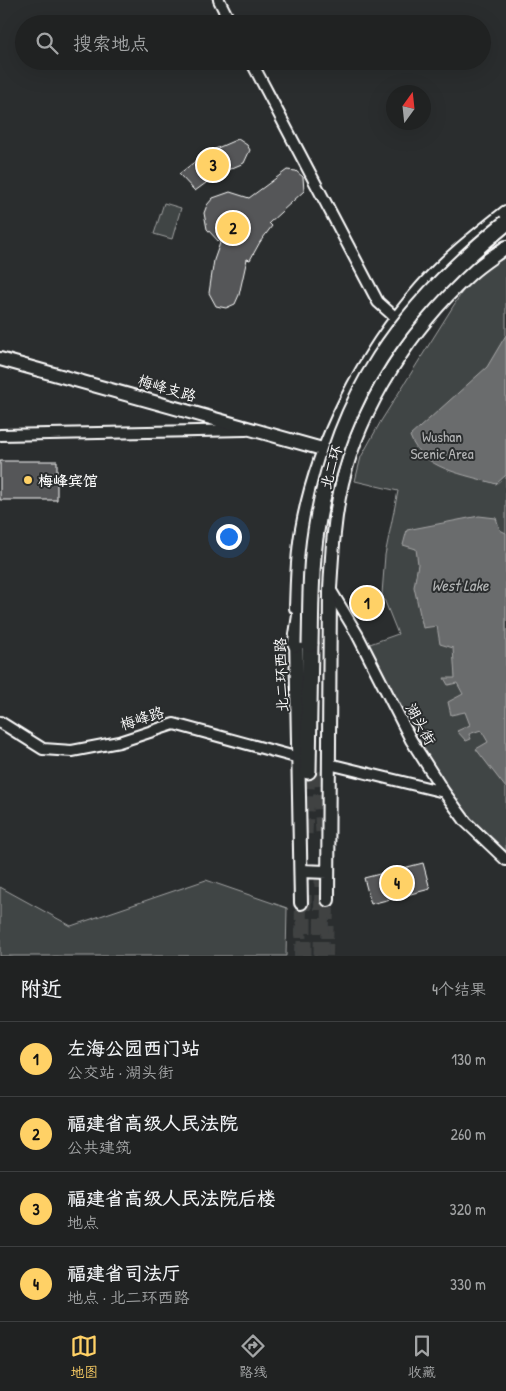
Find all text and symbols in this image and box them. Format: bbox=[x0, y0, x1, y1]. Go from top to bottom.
search box bbox=[15, 15, 491, 70]
icon: search bbox=[33, 29, 61, 57]
text: 搜索地点 bbox=[73, 30, 149, 56]
north arrow bbox=[386, 85, 431, 130]
pin: 3 bbox=[197, 146, 229, 184]
pin: 2 bbox=[217, 209, 249, 247]
street label: 梅峰支路 bbox=[135, 370, 199, 406]
park label: Wushan Scenic Area bbox=[410, 426, 474, 464]
street label: 北二环 bbox=[315, 442, 347, 492]
place label: 梅峰宾馆 bbox=[38, 470, 98, 491]
marker: 梅峰宾馆 bbox=[22, 474, 34, 486]
your location bbox=[216, 524, 242, 550]
water label: West Lake bbox=[432, 574, 489, 596]
pin: 1 bbox=[351, 584, 383, 622]
street label: 北二环西路 bbox=[269, 637, 293, 713]
street label: 湖头街 bbox=[401, 699, 441, 749]
street label: 梅峰路 bbox=[117, 701, 167, 735]
pin: 4 bbox=[381, 864, 413, 902]
text: 附近 bbox=[20, 974, 62, 1003]
text: 4个结果 bbox=[432, 978, 486, 1000]
text: 左海公园西门站 bbox=[67, 1035, 200, 1061]
text: 1 bbox=[33, 1048, 39, 1070]
text: 130 m bbox=[451, 1048, 486, 1070]
text: 公交站 · 湖头街 bbox=[67, 1061, 174, 1083]
text: 福建省高级人民法院 bbox=[67, 1110, 238, 1136]
text: 2 bbox=[32, 1123, 40, 1145]
text: 260 m bbox=[450, 1123, 486, 1145]
text: 公共建筑 bbox=[67, 1136, 131, 1158]
text: 福建省高级人民法院后楼 bbox=[67, 1185, 276, 1211]
text: 3 bbox=[32, 1198, 40, 1220]
text: 320 m bbox=[450, 1198, 486, 1220]
text: 地点 bbox=[67, 1211, 99, 1233]
text: 福建省司法厅 bbox=[67, 1260, 181, 1286]
text: 4 bbox=[33, 1273, 39, 1295]
text: 330 m bbox=[450, 1273, 486, 1295]
text: 地点 · 北二环西路 bbox=[67, 1286, 190, 1308]
tab: 地图 bbox=[70, 1332, 98, 1381]
tab: 路线 bbox=[239, 1332, 267, 1381]
tab: 收藏 bbox=[408, 1332, 436, 1381]

